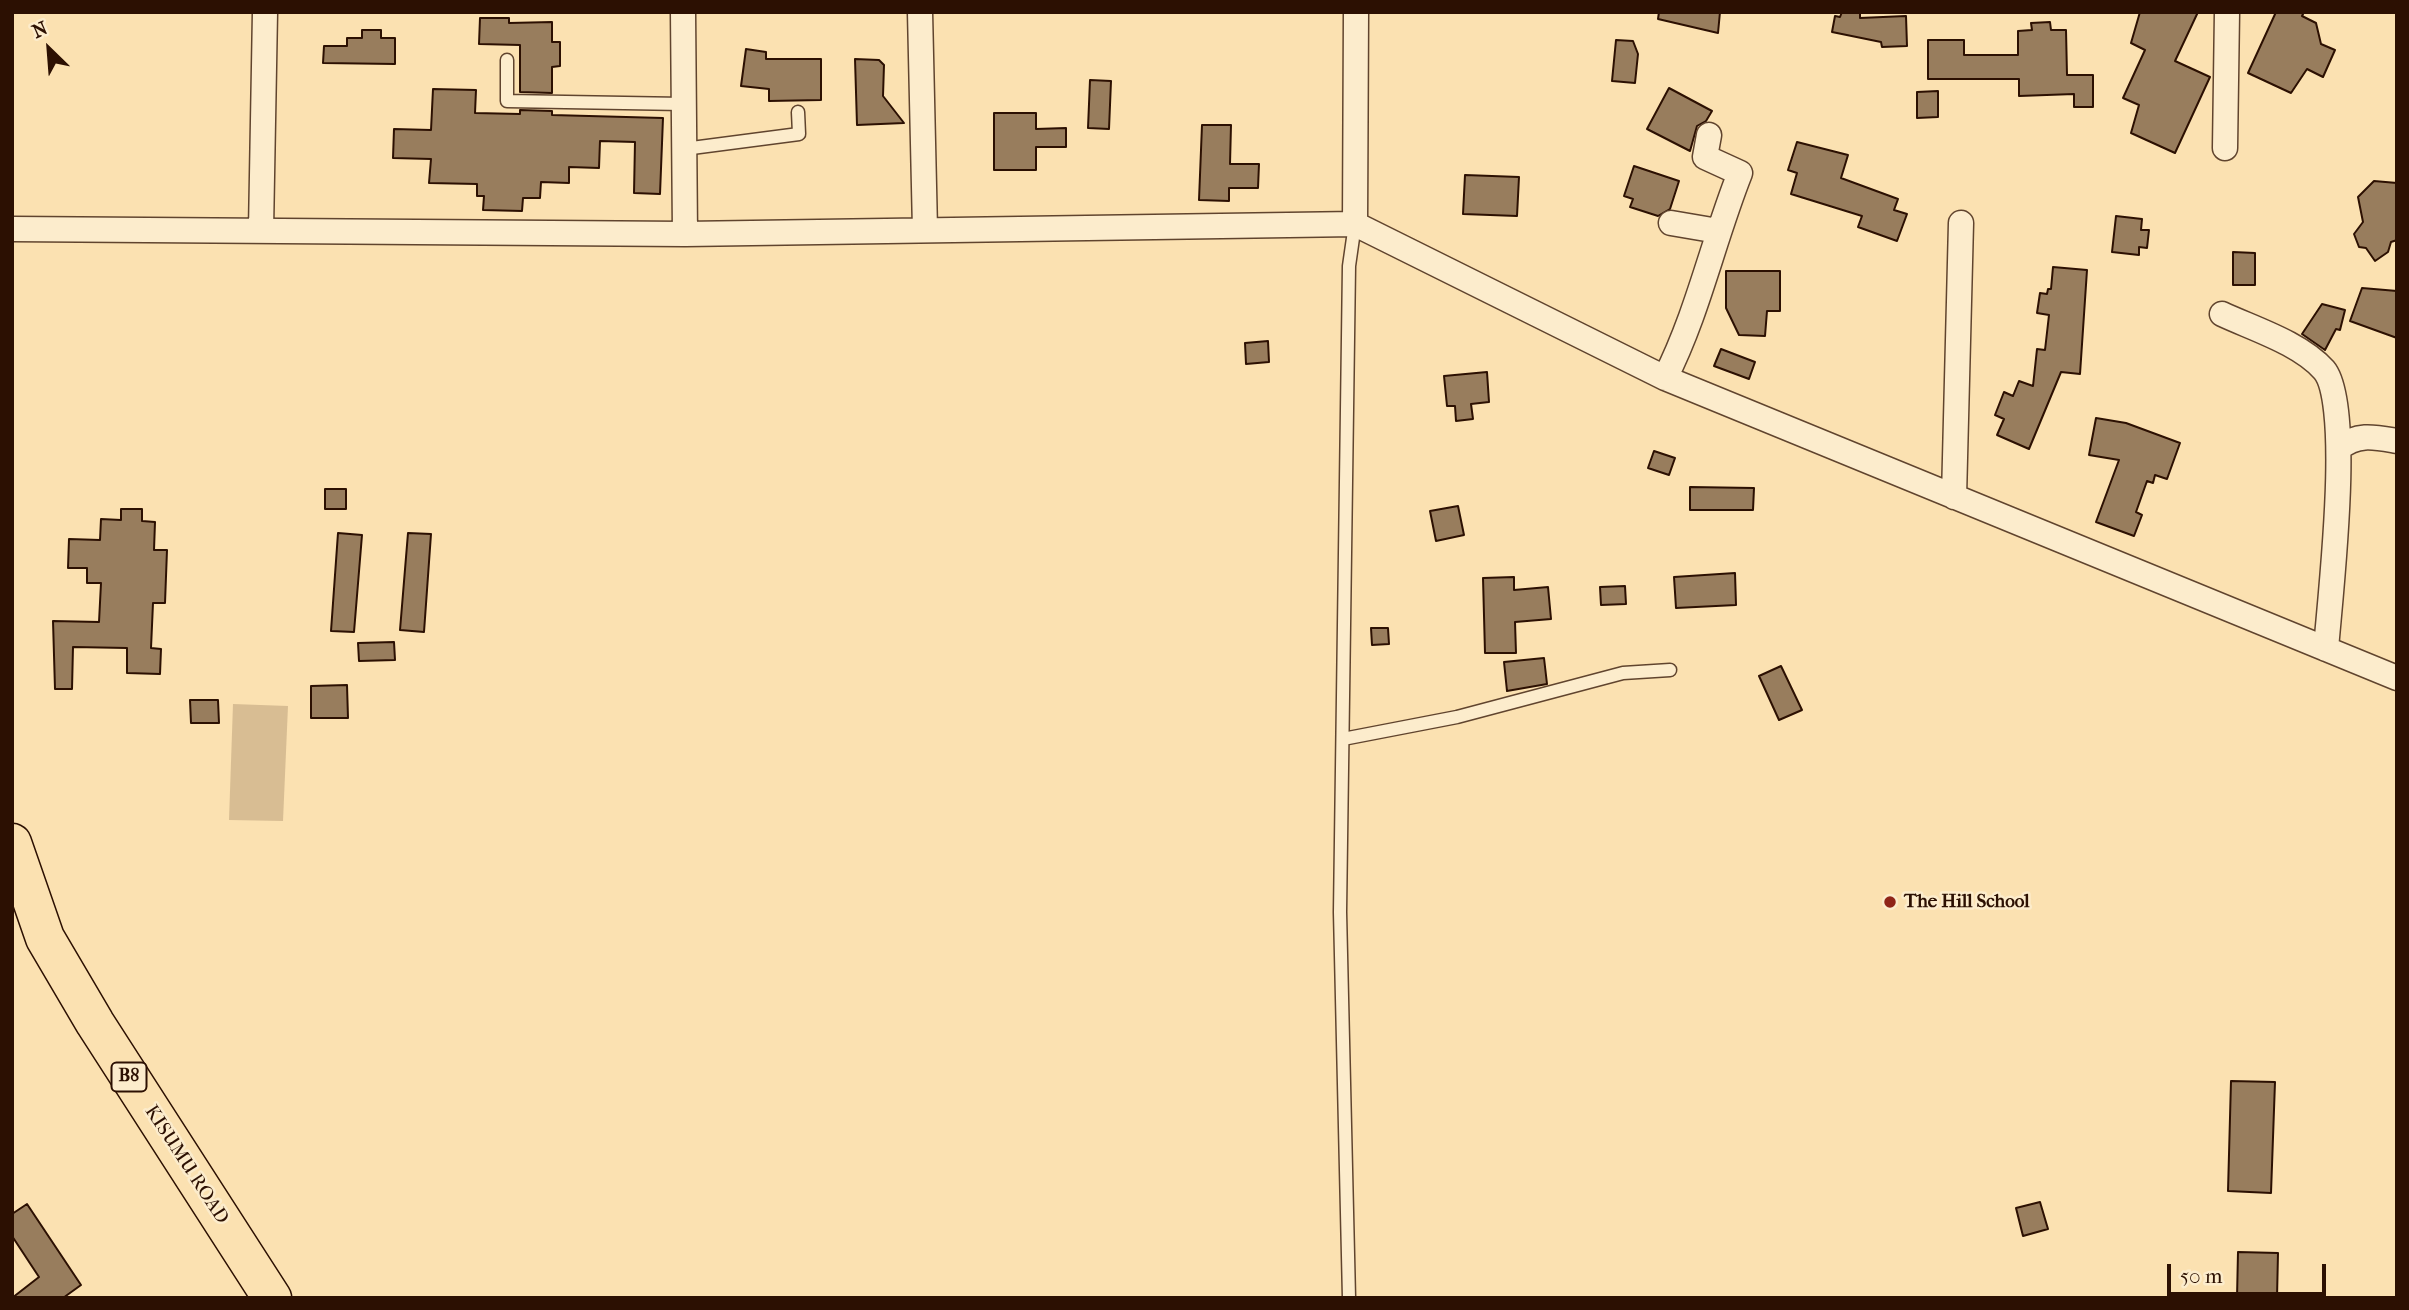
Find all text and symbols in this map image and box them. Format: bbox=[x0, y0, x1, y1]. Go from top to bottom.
north arrow bbox=[14, 14, 84, 84]
text: N bbox=[29, 17, 51, 43]
place label: The Hill School bbox=[1904, 891, 2030, 913]
marker: The Hill School bbox=[1882, 894, 1898, 910]
road number: B8 bbox=[111, 1062, 146, 1092]
street label: KISUMU ROAD bbox=[139, 1101, 233, 1229]
scale bar bbox=[2171, 1250, 2330, 1294]
text: 50 m bbox=[2180, 1264, 2223, 1288]

